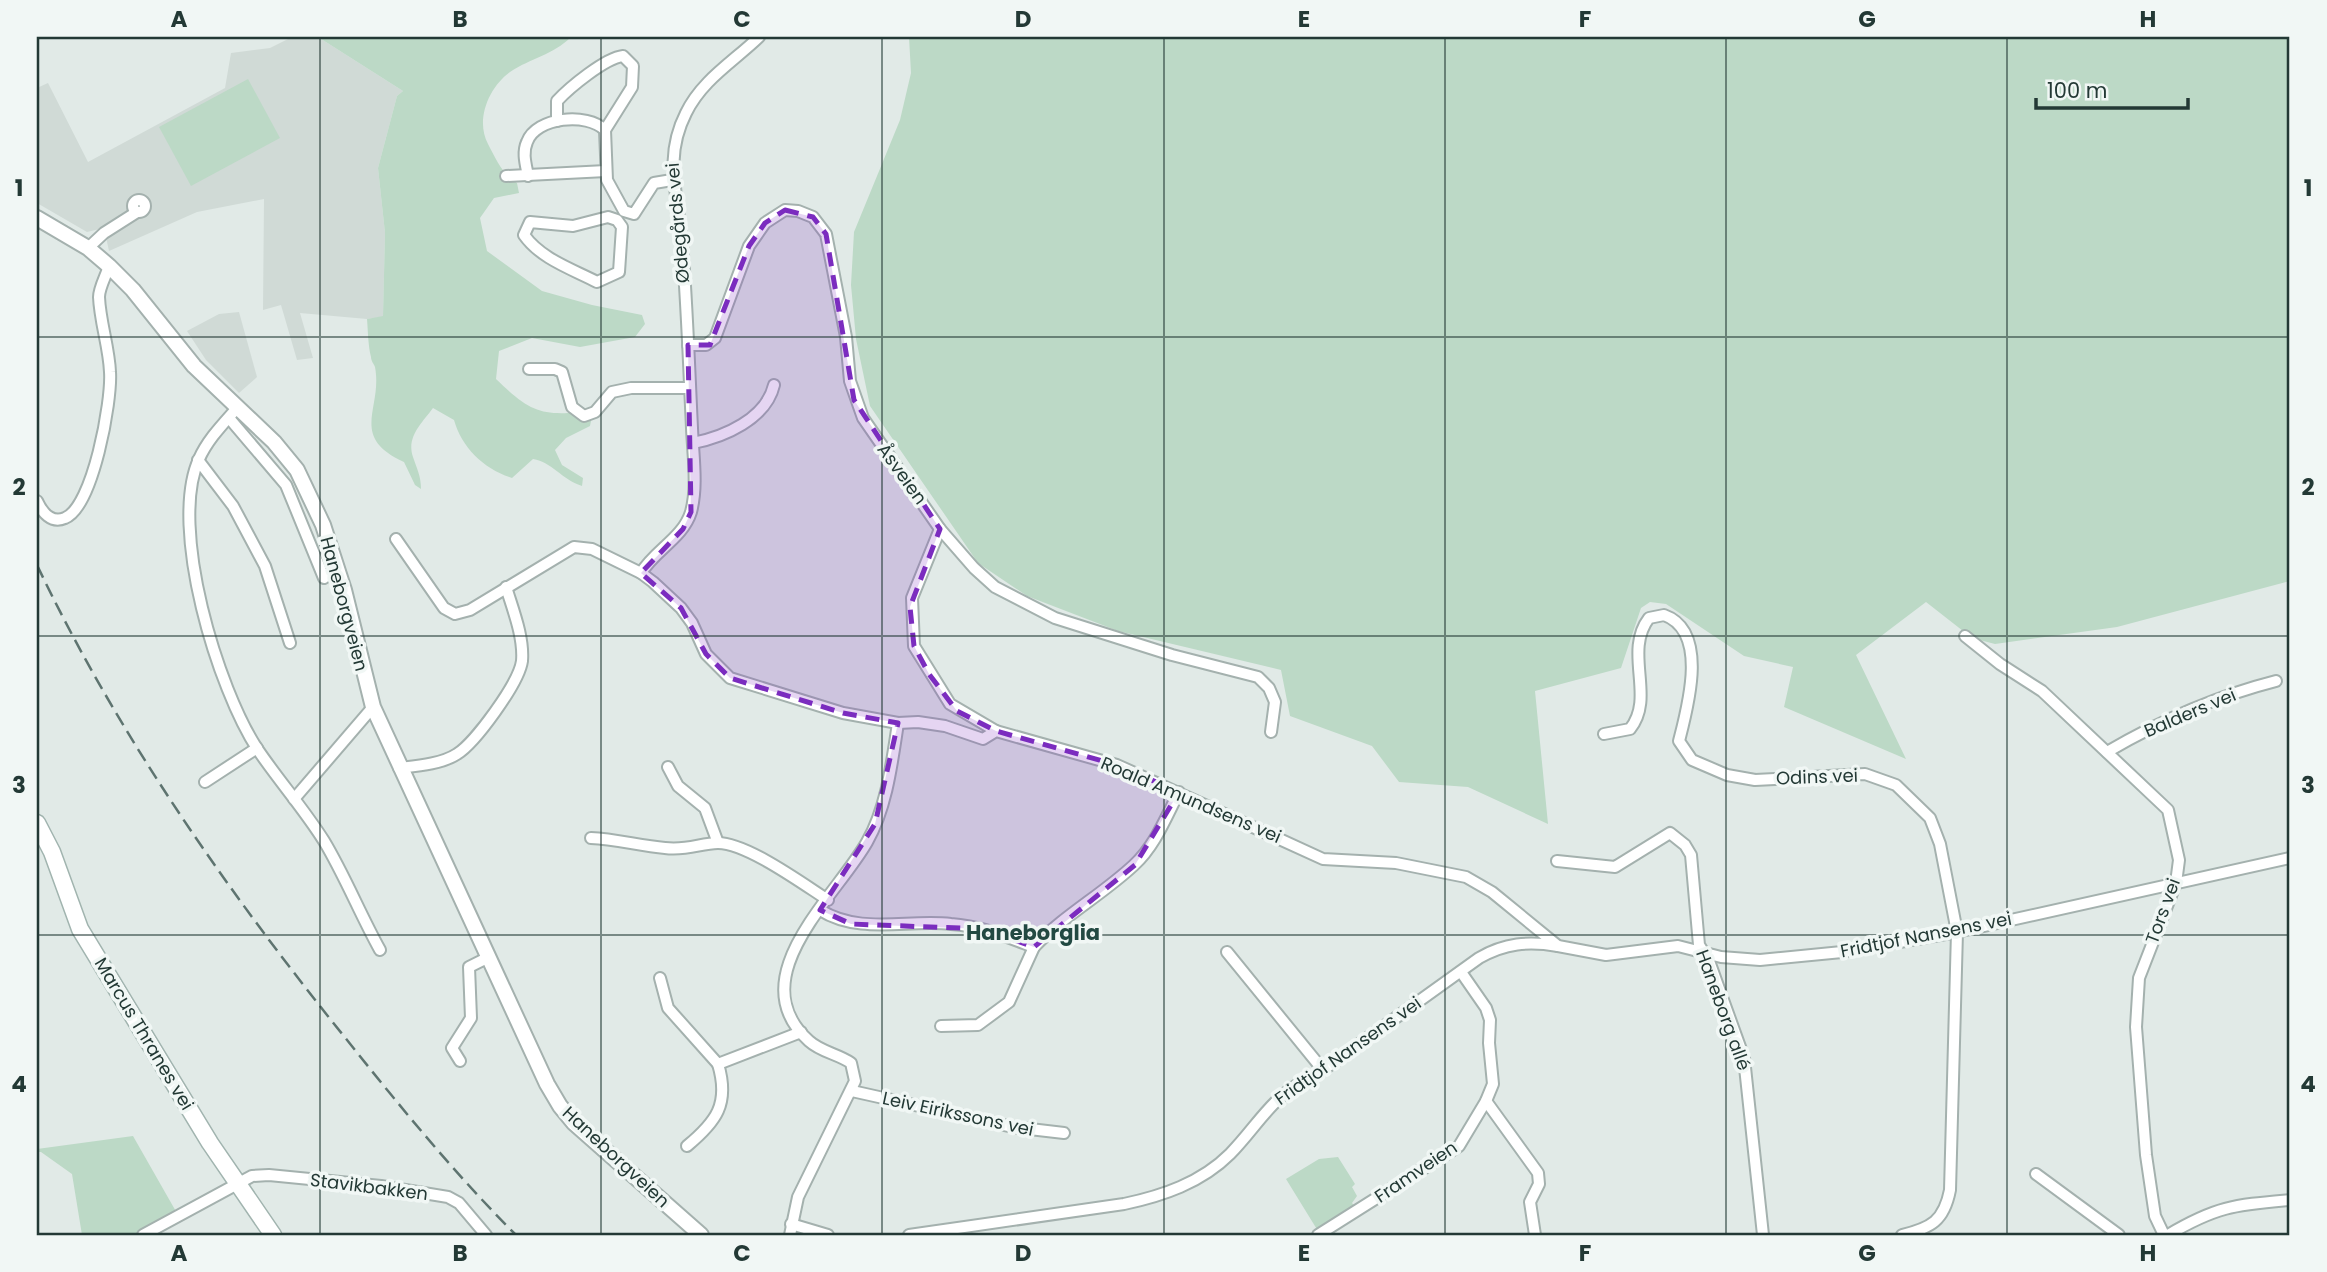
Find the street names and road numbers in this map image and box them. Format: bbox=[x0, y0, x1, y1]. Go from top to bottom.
street label: Ødegårds vei bbox=[660, 162, 695, 284]
street label: Åsveien bbox=[872, 438, 933, 509]
street label: Haneborgveien bbox=[315, 534, 374, 674]
street label: Balders vei bbox=[2140, 682, 2240, 743]
street label: Roald Amundsens vei bbox=[1097, 750, 1285, 849]
street label: Odins vei bbox=[1775, 763, 1858, 790]
street label: Tors vei bbox=[2139, 875, 2186, 947]
street label: Fridtjof Nansens vei bbox=[1838, 906, 2014, 963]
street label: Haneborg allé bbox=[1690, 946, 1757, 1074]
street label: Marcus Thranes vei bbox=[89, 953, 200, 1115]
street label: Fridtjof Nansens vei bbox=[1269, 990, 1426, 1111]
street label: Leiv Eirikssons vei bbox=[880, 1085, 1036, 1142]
street label: Haneborgveien bbox=[557, 1100, 675, 1213]
street label: Framveien bbox=[1369, 1135, 1462, 1208]
street label: Stavikbakken bbox=[309, 1167, 429, 1206]

